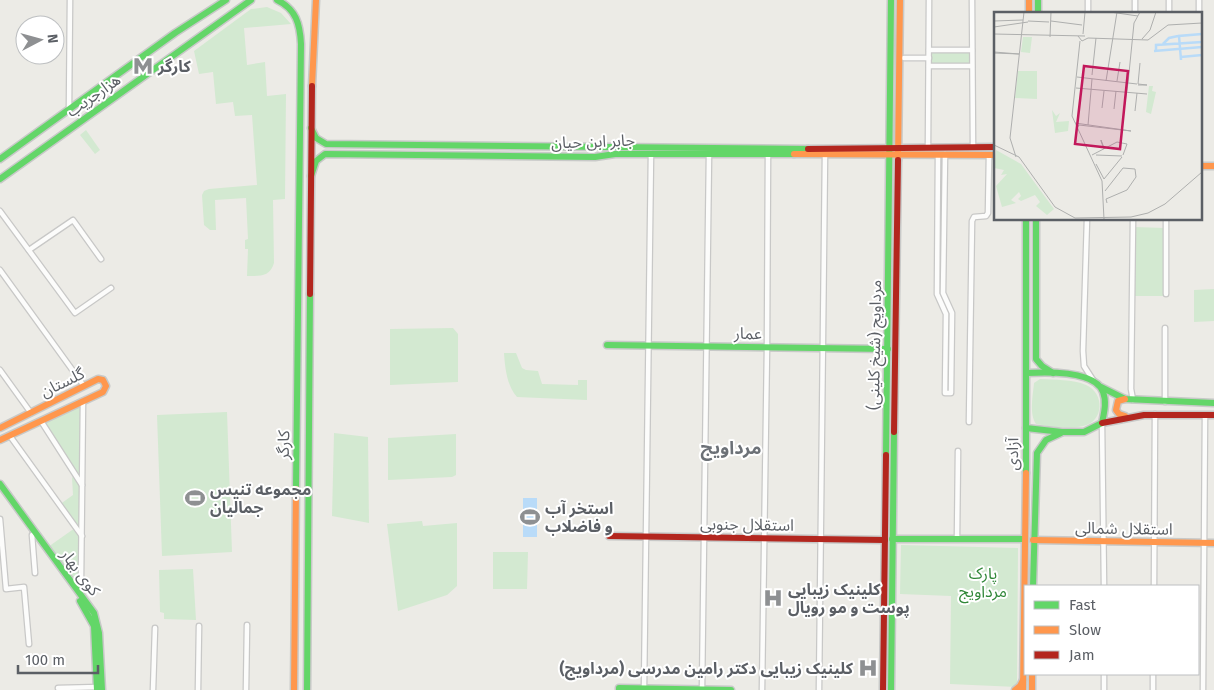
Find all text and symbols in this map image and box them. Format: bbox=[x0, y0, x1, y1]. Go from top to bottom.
inset map bbox=[994, 12, 1202, 220]
north arrow bbox=[15, 15, 65, 65]
text: N bbox=[43, 33, 61, 44]
metro station icon: کارگر bbox=[132, 55, 154, 77]
place label: کارگر bbox=[157, 57, 191, 76]
street label: هزارجریب bbox=[63, 70, 124, 121]
street label: جابر ابن حیان bbox=[551, 131, 635, 152]
street label: مرداویج (شیخ کلینی) bbox=[864, 280, 888, 410]
street label: عمار bbox=[733, 324, 762, 343]
street label: گلستان bbox=[37, 364, 88, 401]
street label: کارگر bbox=[274, 430, 293, 461]
street label: آزادی bbox=[1003, 436, 1022, 471]
district label: مرداویج bbox=[701, 437, 761, 461]
place label: مجموعه تنیس جمالیان bbox=[210, 480, 311, 517]
sports icon: مجموعه تنیس جمالیان bbox=[184, 487, 206, 509]
place label: استخر آب و فاضلاب bbox=[545, 499, 613, 536]
sports icon: استخر آب و فاضلاب bbox=[519, 506, 541, 528]
street label: استقلال جنوبی bbox=[700, 514, 794, 536]
street label: استقلال شمالی bbox=[1075, 518, 1173, 540]
street label: کوی بهار bbox=[56, 544, 105, 600]
park label: پارک مرداویج bbox=[959, 564, 1007, 604]
place label: کلینیک زیبایی پوست و مو رویال bbox=[788, 580, 910, 618]
legend bbox=[1024, 585, 1199, 675]
hospital icon: کلینیک زیبایی پوست و مو رویال bbox=[762, 587, 784, 609]
text: Fast bbox=[1069, 596, 1096, 614]
text: Slow bbox=[1069, 621, 1101, 639]
scale bar bbox=[18, 642, 98, 674]
text: Jam bbox=[1069, 646, 1095, 664]
text: 100 m bbox=[25, 651, 65, 669]
hospital icon: کلینیک زیبایی دکتر رامین مدرسی (مرداویج) bbox=[857, 657, 879, 679]
place label: کلینیک زیبایی دکتر رامین مدرسی (مرداویج) bbox=[560, 659, 854, 681]

